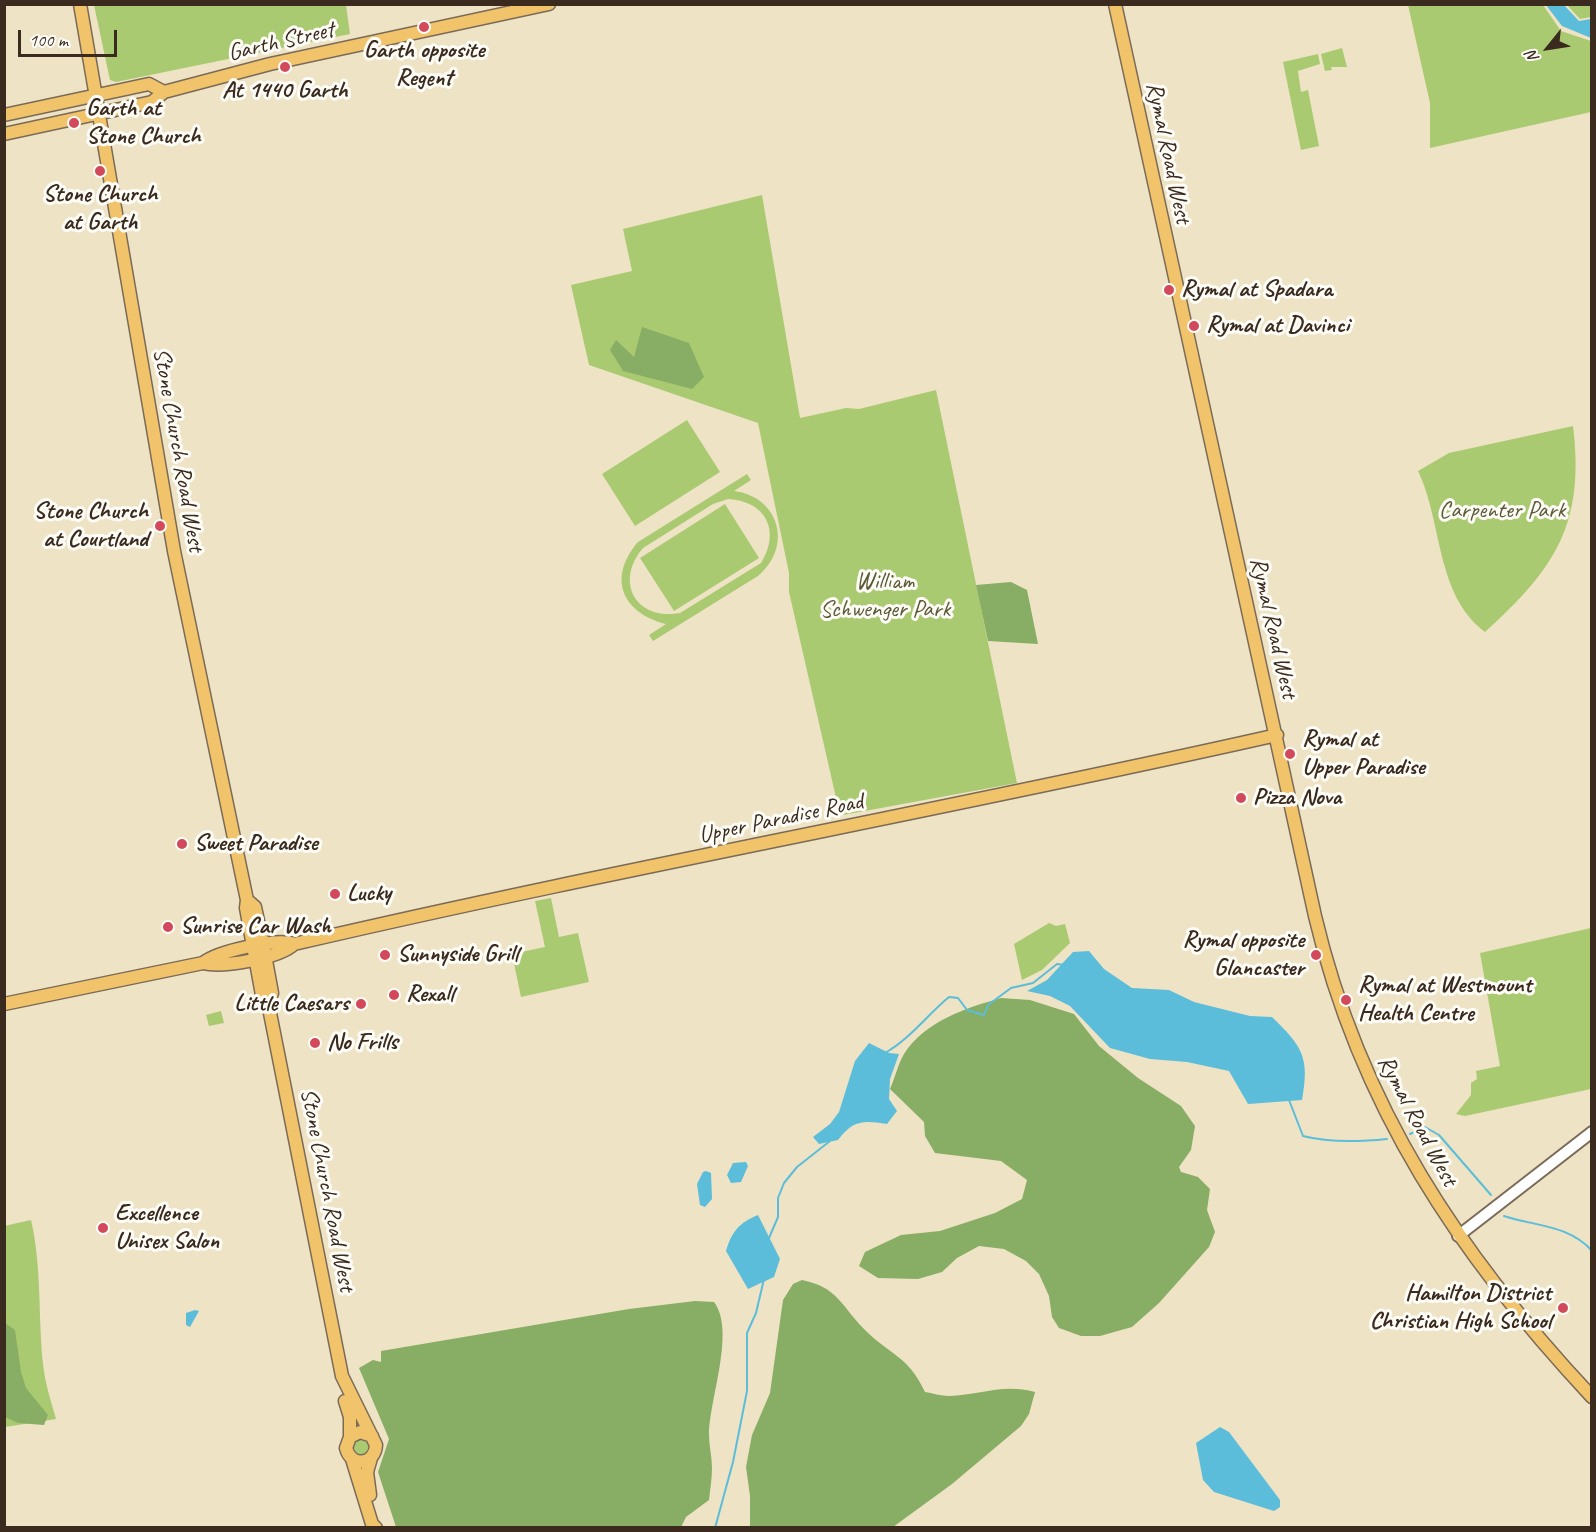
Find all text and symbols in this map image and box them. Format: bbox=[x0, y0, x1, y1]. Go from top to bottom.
street label: Garth Street bbox=[225, 16, 337, 68]
scale bar bbox=[21, 18, 120, 56]
north arrow bbox=[1518, 18, 1578, 78]
marker: Garth opposite Regent bbox=[417, 20, 431, 34]
text: 100 m bbox=[29, 29, 68, 51]
place label: Garth opposite Regent bbox=[364, 37, 484, 93]
text: N bbox=[1521, 48, 1544, 66]
marker: At 1440 Garth bbox=[278, 60, 292, 74]
place label: At 1440 Garth bbox=[222, 77, 348, 105]
street label: Rymal Road West bbox=[1139, 80, 1197, 226]
place label: Garth at Stone Church bbox=[86, 95, 201, 151]
marker: Garth at Stone Church bbox=[67, 116, 81, 130]
marker: Stone Church at Garth bbox=[93, 164, 107, 178]
place label: Stone Church at Garth bbox=[43, 181, 157, 237]
place label: Rymal at Spadara bbox=[1181, 276, 1332, 304]
marker: Rymal at Spadara bbox=[1162, 283, 1176, 297]
place label: Rymal at Davinci bbox=[1206, 312, 1349, 340]
marker: Rymal at Davinci bbox=[1187, 319, 1201, 333]
street label: Stone Church Road West bbox=[146, 346, 210, 554]
park label: Carpenter Park bbox=[1439, 497, 1565, 525]
place label: Stone Church at Courtland bbox=[33, 498, 148, 554]
marker: Stone Church at Courtland bbox=[153, 519, 167, 533]
street label: Rymal Road West bbox=[1243, 555, 1303, 701]
park label: William Schwenger Park bbox=[820, 568, 950, 624]
place label: Rymal at Upper Paradise bbox=[1302, 726, 1425, 782]
marker: Rymal at Upper Paradise bbox=[1283, 747, 1297, 761]
place label: Pizza Nova bbox=[1253, 784, 1341, 812]
street label: Upper Paradise Road bbox=[696, 788, 866, 850]
marker: Pizza Nova bbox=[1234, 791, 1248, 805]
place label: Sweet Paradise bbox=[194, 830, 318, 858]
marker: Sweet Paradise bbox=[175, 837, 189, 851]
place label: Lucky bbox=[347, 880, 391, 908]
marker: Lucky bbox=[328, 887, 342, 901]
place label: Sunrise Car Wash bbox=[180, 913, 331, 941]
marker: Sunrise Car Wash bbox=[161, 920, 175, 934]
place label: Rymal opposite Glancaster bbox=[1182, 927, 1304, 983]
place label: Sunnyside Grill bbox=[397, 941, 518, 969]
marker: Sunnyside Grill bbox=[378, 948, 392, 962]
marker: Rymal opposite Glancaster bbox=[1309, 948, 1323, 962]
place label: Rymal at Westmount Health Centre bbox=[1358, 972, 1531, 1028]
place label: Rexall bbox=[406, 981, 453, 1009]
marker: Rexall bbox=[387, 988, 401, 1002]
place label: Little Caesars bbox=[234, 990, 349, 1018]
marker: Rymal at Westmount Health Centre bbox=[1339, 993, 1353, 1007]
marker: Little Caesars bbox=[354, 997, 368, 1011]
place label: No Frills bbox=[327, 1029, 398, 1057]
marker: No Frills bbox=[308, 1036, 322, 1050]
street label: Rymal Road West bbox=[1371, 1051, 1463, 1191]
street label: Stone Church Road West bbox=[293, 1086, 361, 1294]
place label: Excellence Unisex Salon bbox=[115, 1200, 219, 1256]
marker: Excellence Unisex Salon bbox=[96, 1221, 110, 1235]
place label: Hamilton District Christian High School bbox=[1370, 1280, 1551, 1336]
marker: Hamilton District Christian High School bbox=[1556, 1301, 1570, 1315]

